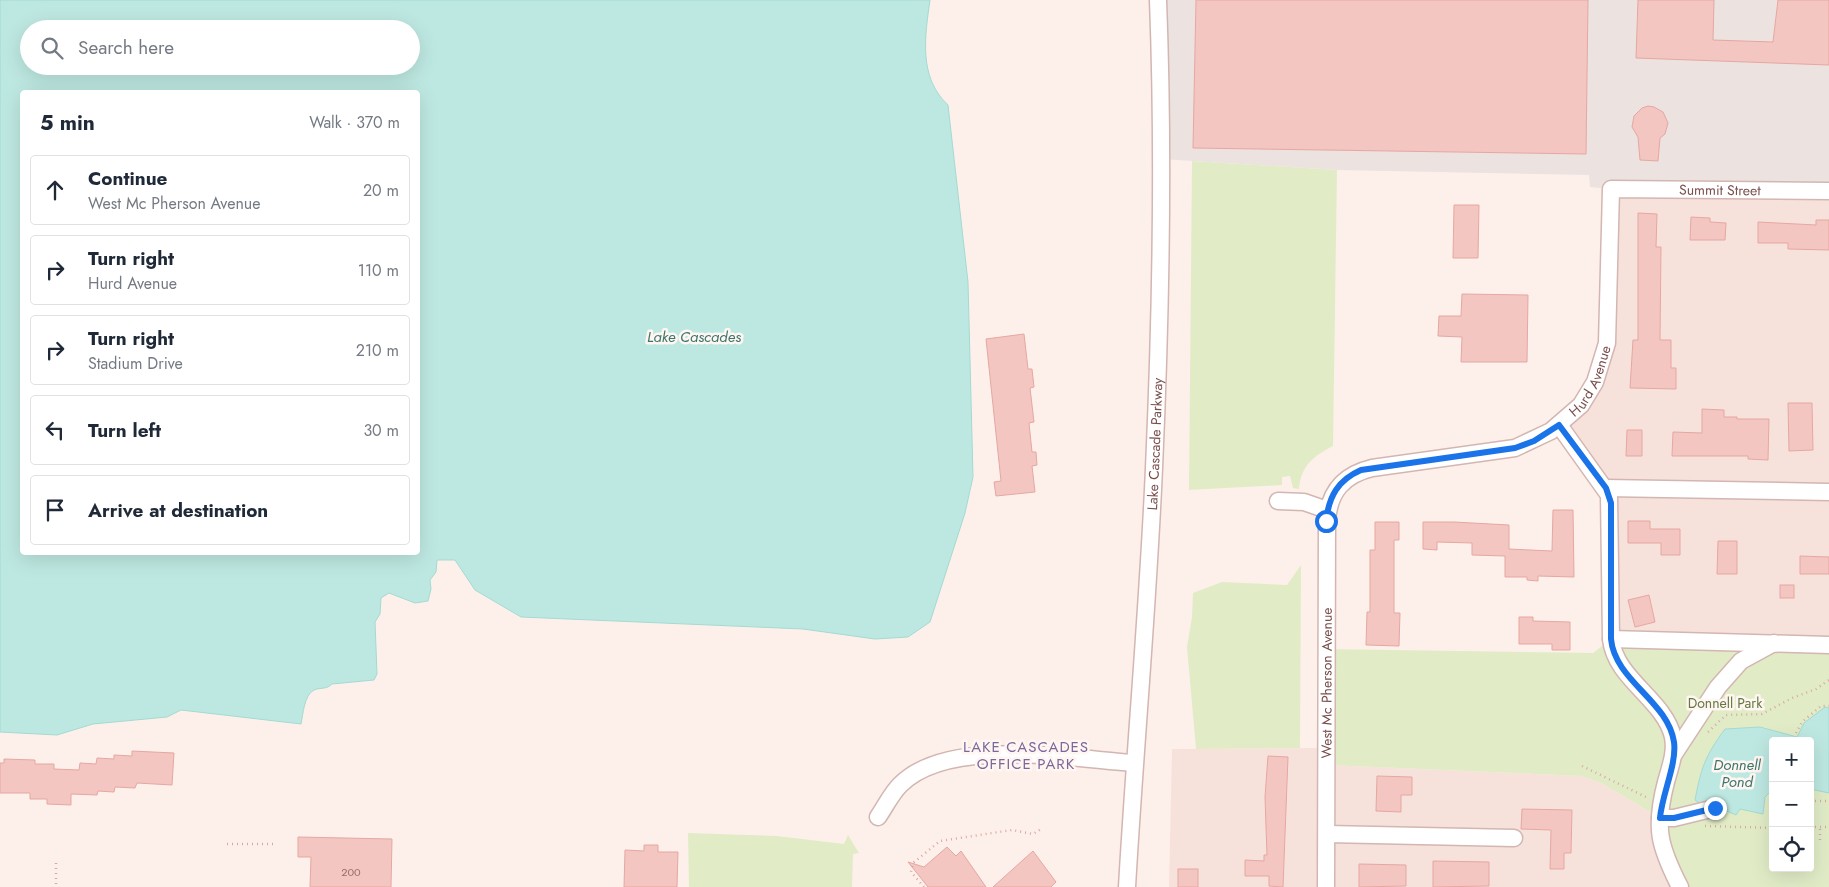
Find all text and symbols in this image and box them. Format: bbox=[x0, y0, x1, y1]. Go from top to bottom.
search box bbox=[20, 20, 420, 75]
icon: search bbox=[38, 34, 66, 62]
text: Search here bbox=[78, 34, 174, 61]
text: 5 min bbox=[40, 108, 95, 138]
text: Walk · 370 m bbox=[309, 111, 400, 134]
text: Continue bbox=[88, 165, 167, 192]
icon: ahead bbox=[41, 176, 69, 204]
text: 20 m bbox=[363, 179, 399, 202]
street label: Summit Street bbox=[1679, 180, 1761, 200]
text: West Mc Pherson Avenue bbox=[88, 192, 260, 215]
text: Turn right bbox=[88, 245, 174, 272]
icon: right bbox=[41, 256, 69, 284]
text: 110 m bbox=[358, 259, 399, 282]
text: Hurd Avenue bbox=[88, 272, 177, 295]
text: Turn right bbox=[88, 325, 174, 352]
water label: Lake Cascades bbox=[647, 326, 741, 348]
icon: right bbox=[41, 336, 69, 364]
text: 210 m bbox=[356, 339, 399, 362]
street label: Hurd Avenue bbox=[1564, 343, 1616, 421]
text: Stadium Drive bbox=[88, 352, 183, 375]
street label: Lake Cascade Parkway bbox=[1142, 376, 1168, 511]
icon: left bbox=[41, 416, 69, 444]
text: Turn left bbox=[88, 417, 161, 444]
text: 30 m bbox=[363, 419, 399, 442]
icon: arrive bbox=[41, 496, 69, 524]
text: Arrive at destination bbox=[88, 497, 268, 524]
route start bbox=[1315, 510, 1338, 533]
street label: West Mc Pherson Avenue bbox=[1316, 607, 1337, 759]
park label: Donnell Park bbox=[1688, 693, 1763, 713]
district label: LAKE CASCADES OFFICE PARK bbox=[963, 736, 1089, 775]
map controls bbox=[1769, 737, 1814, 872]
button: + bbox=[1769, 737, 1814, 782]
water label: Donnell Pond bbox=[1713, 754, 1761, 793]
button: − bbox=[1769, 782, 1814, 827]
route end bbox=[1704, 797, 1727, 820]
button: locate bbox=[1769, 827, 1814, 872]
house number: 200 bbox=[341, 864, 361, 880]

